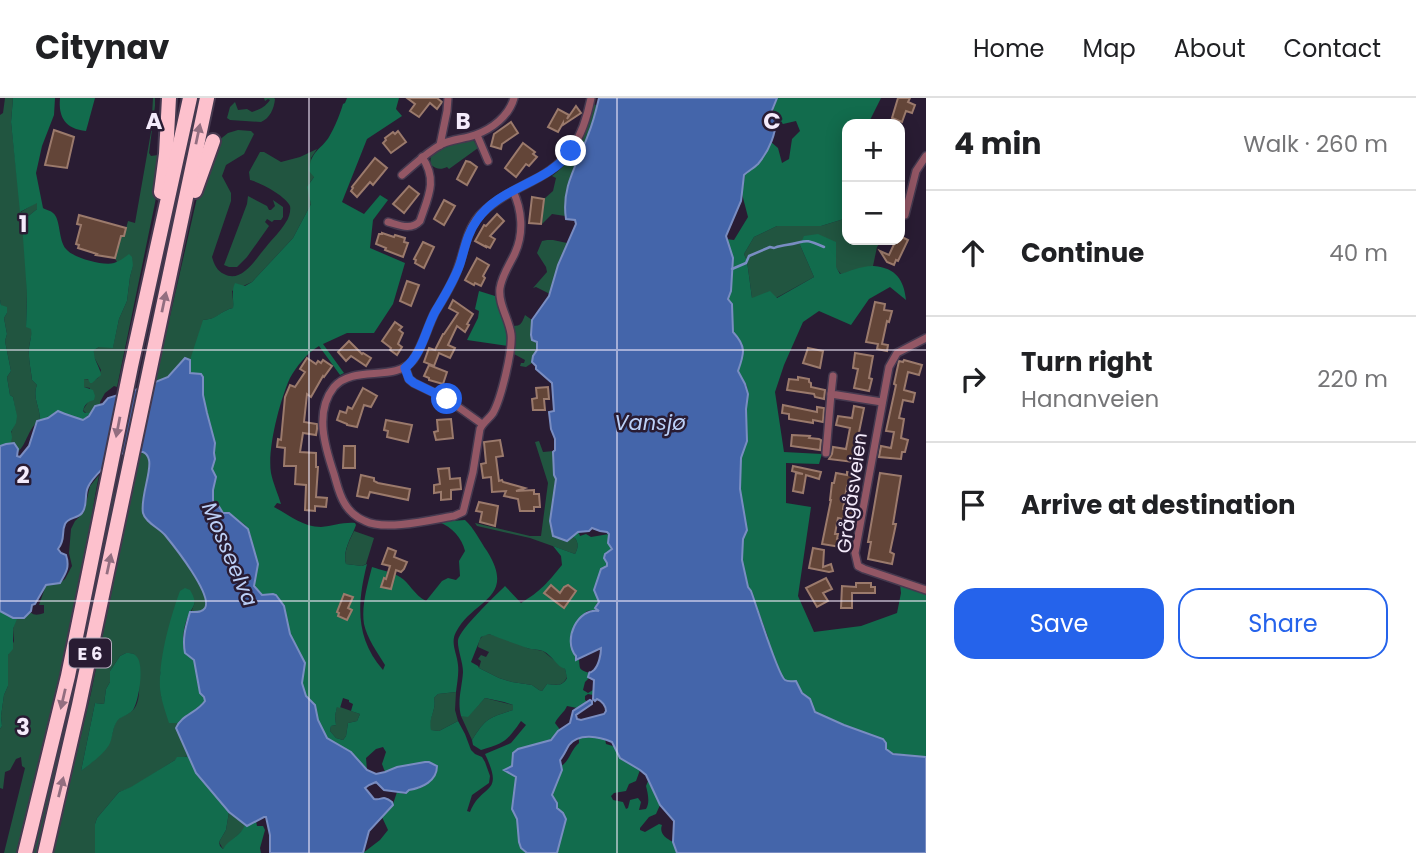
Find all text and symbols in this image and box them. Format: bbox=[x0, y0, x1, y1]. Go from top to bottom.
text: Citynav bbox=[35, 24, 169, 71]
text: Home bbox=[973, 32, 1045, 65]
text: Map bbox=[1083, 32, 1136, 65]
text: About bbox=[1174, 32, 1245, 65]
text: Contact bbox=[1283, 32, 1381, 65]
text: A bbox=[146, 105, 163, 137]
text: B bbox=[455, 105, 471, 137]
text: C bbox=[763, 105, 781, 137]
map controls bbox=[842, 119, 905, 245]
button: + bbox=[842, 119, 905, 182]
text: 4 min bbox=[954, 122, 1042, 165]
one-way arrow bbox=[193, 123, 204, 145]
text: Walk · 260 m bbox=[1243, 128, 1388, 160]
route end bbox=[555, 135, 586, 166]
button: − bbox=[842, 182, 905, 245]
text: 1 bbox=[19, 208, 27, 240]
icon: ahead bbox=[954, 234, 992, 272]
text: Continue bbox=[1021, 235, 1144, 271]
text: 40 m bbox=[1329, 237, 1388, 269]
one-way arrow bbox=[158, 291, 169, 313]
text: Turn right bbox=[1021, 344, 1153, 380]
icon: right bbox=[954, 360, 992, 398]
text: 220 m bbox=[1317, 363, 1388, 395]
route start bbox=[431, 383, 462, 414]
text: Hananveien bbox=[1021, 383, 1159, 415]
water label: Vansjø bbox=[614, 408, 686, 437]
one-way arrow bbox=[113, 416, 124, 438]
street label: Grågåsveien bbox=[830, 431, 874, 555]
text: 2 bbox=[16, 459, 30, 491]
icon: arrive bbox=[954, 486, 992, 524]
text: Arrive at destination bbox=[1021, 487, 1296, 523]
water label: Mosseelva bbox=[195, 497, 265, 611]
one-way arrow bbox=[103, 553, 114, 575]
button: Save bbox=[954, 588, 1164, 659]
button: Share bbox=[1178, 588, 1388, 659]
road number: E 6 bbox=[69, 638, 111, 668]
one-way arrow bbox=[57, 688, 68, 710]
text: 3 bbox=[16, 711, 30, 743]
one-way arrow bbox=[56, 776, 67, 798]

